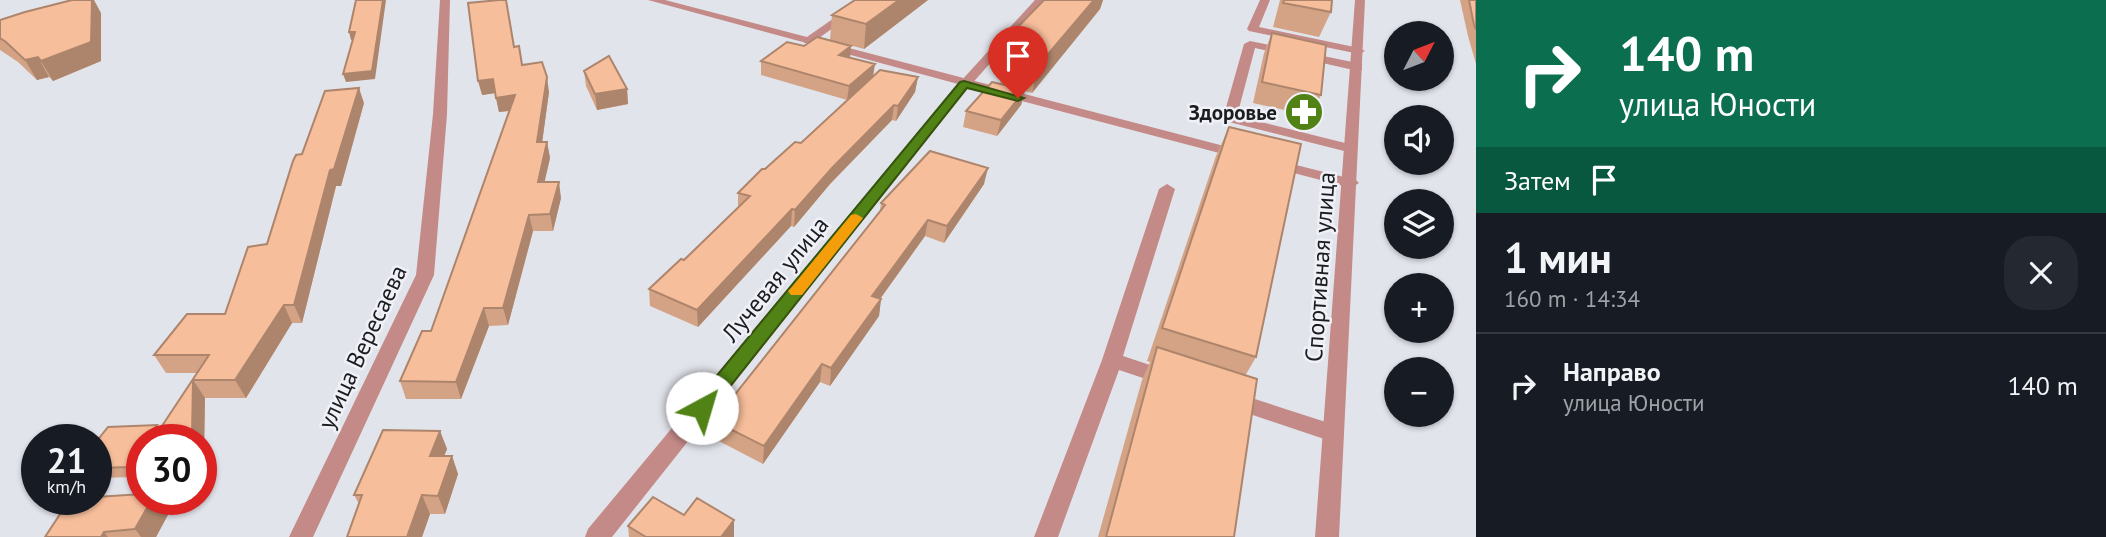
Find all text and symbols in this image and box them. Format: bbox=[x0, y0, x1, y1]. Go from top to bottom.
north arrow bbox=[1384, 21, 1454, 91]
map controls bbox=[1384, 21, 1454, 427]
text: 140 m bbox=[1619, 21, 1754, 85]
pin bbox=[988, 26, 1048, 98]
icon: right bbox=[1504, 28, 1595, 119]
icon: arrive bbox=[999, 37, 1037, 75]
text: улица Юности bbox=[1619, 83, 1816, 125]
pharmacy icon: Здоровье bbox=[1283, 91, 1325, 133]
place label: Здоровье bbox=[1189, 99, 1277, 126]
button: sound bbox=[1384, 105, 1454, 175]
icon: arrive bbox=[1585, 161, 1623, 199]
text: Затем bbox=[1504, 164, 1571, 197]
street label: Спортивная улица bbox=[1298, 171, 1342, 363]
button: layers bbox=[1384, 189, 1454, 259]
street label: Лучевая улица bbox=[714, 210, 835, 349]
text: 1 мин bbox=[1504, 230, 1612, 285]
button: close bbox=[2004, 236, 2078, 310]
street label: улица Вересаева bbox=[310, 260, 414, 434]
button: + bbox=[1384, 273, 1454, 343]
text: 160 m · 14:34 bbox=[1504, 284, 1640, 313]
text: Направо bbox=[1563, 355, 1661, 388]
button: − bbox=[1384, 357, 1454, 427]
icon: right bbox=[1504, 367, 1542, 405]
text: 140 m bbox=[2007, 369, 2078, 402]
position arrow bbox=[665, 371, 739, 445]
text: улица Юности bbox=[1563, 388, 1705, 417]
speed limit sign: 30 bbox=[126, 424, 217, 515]
text: 21 bbox=[47, 437, 86, 483]
text: km/h bbox=[47, 475, 86, 498]

